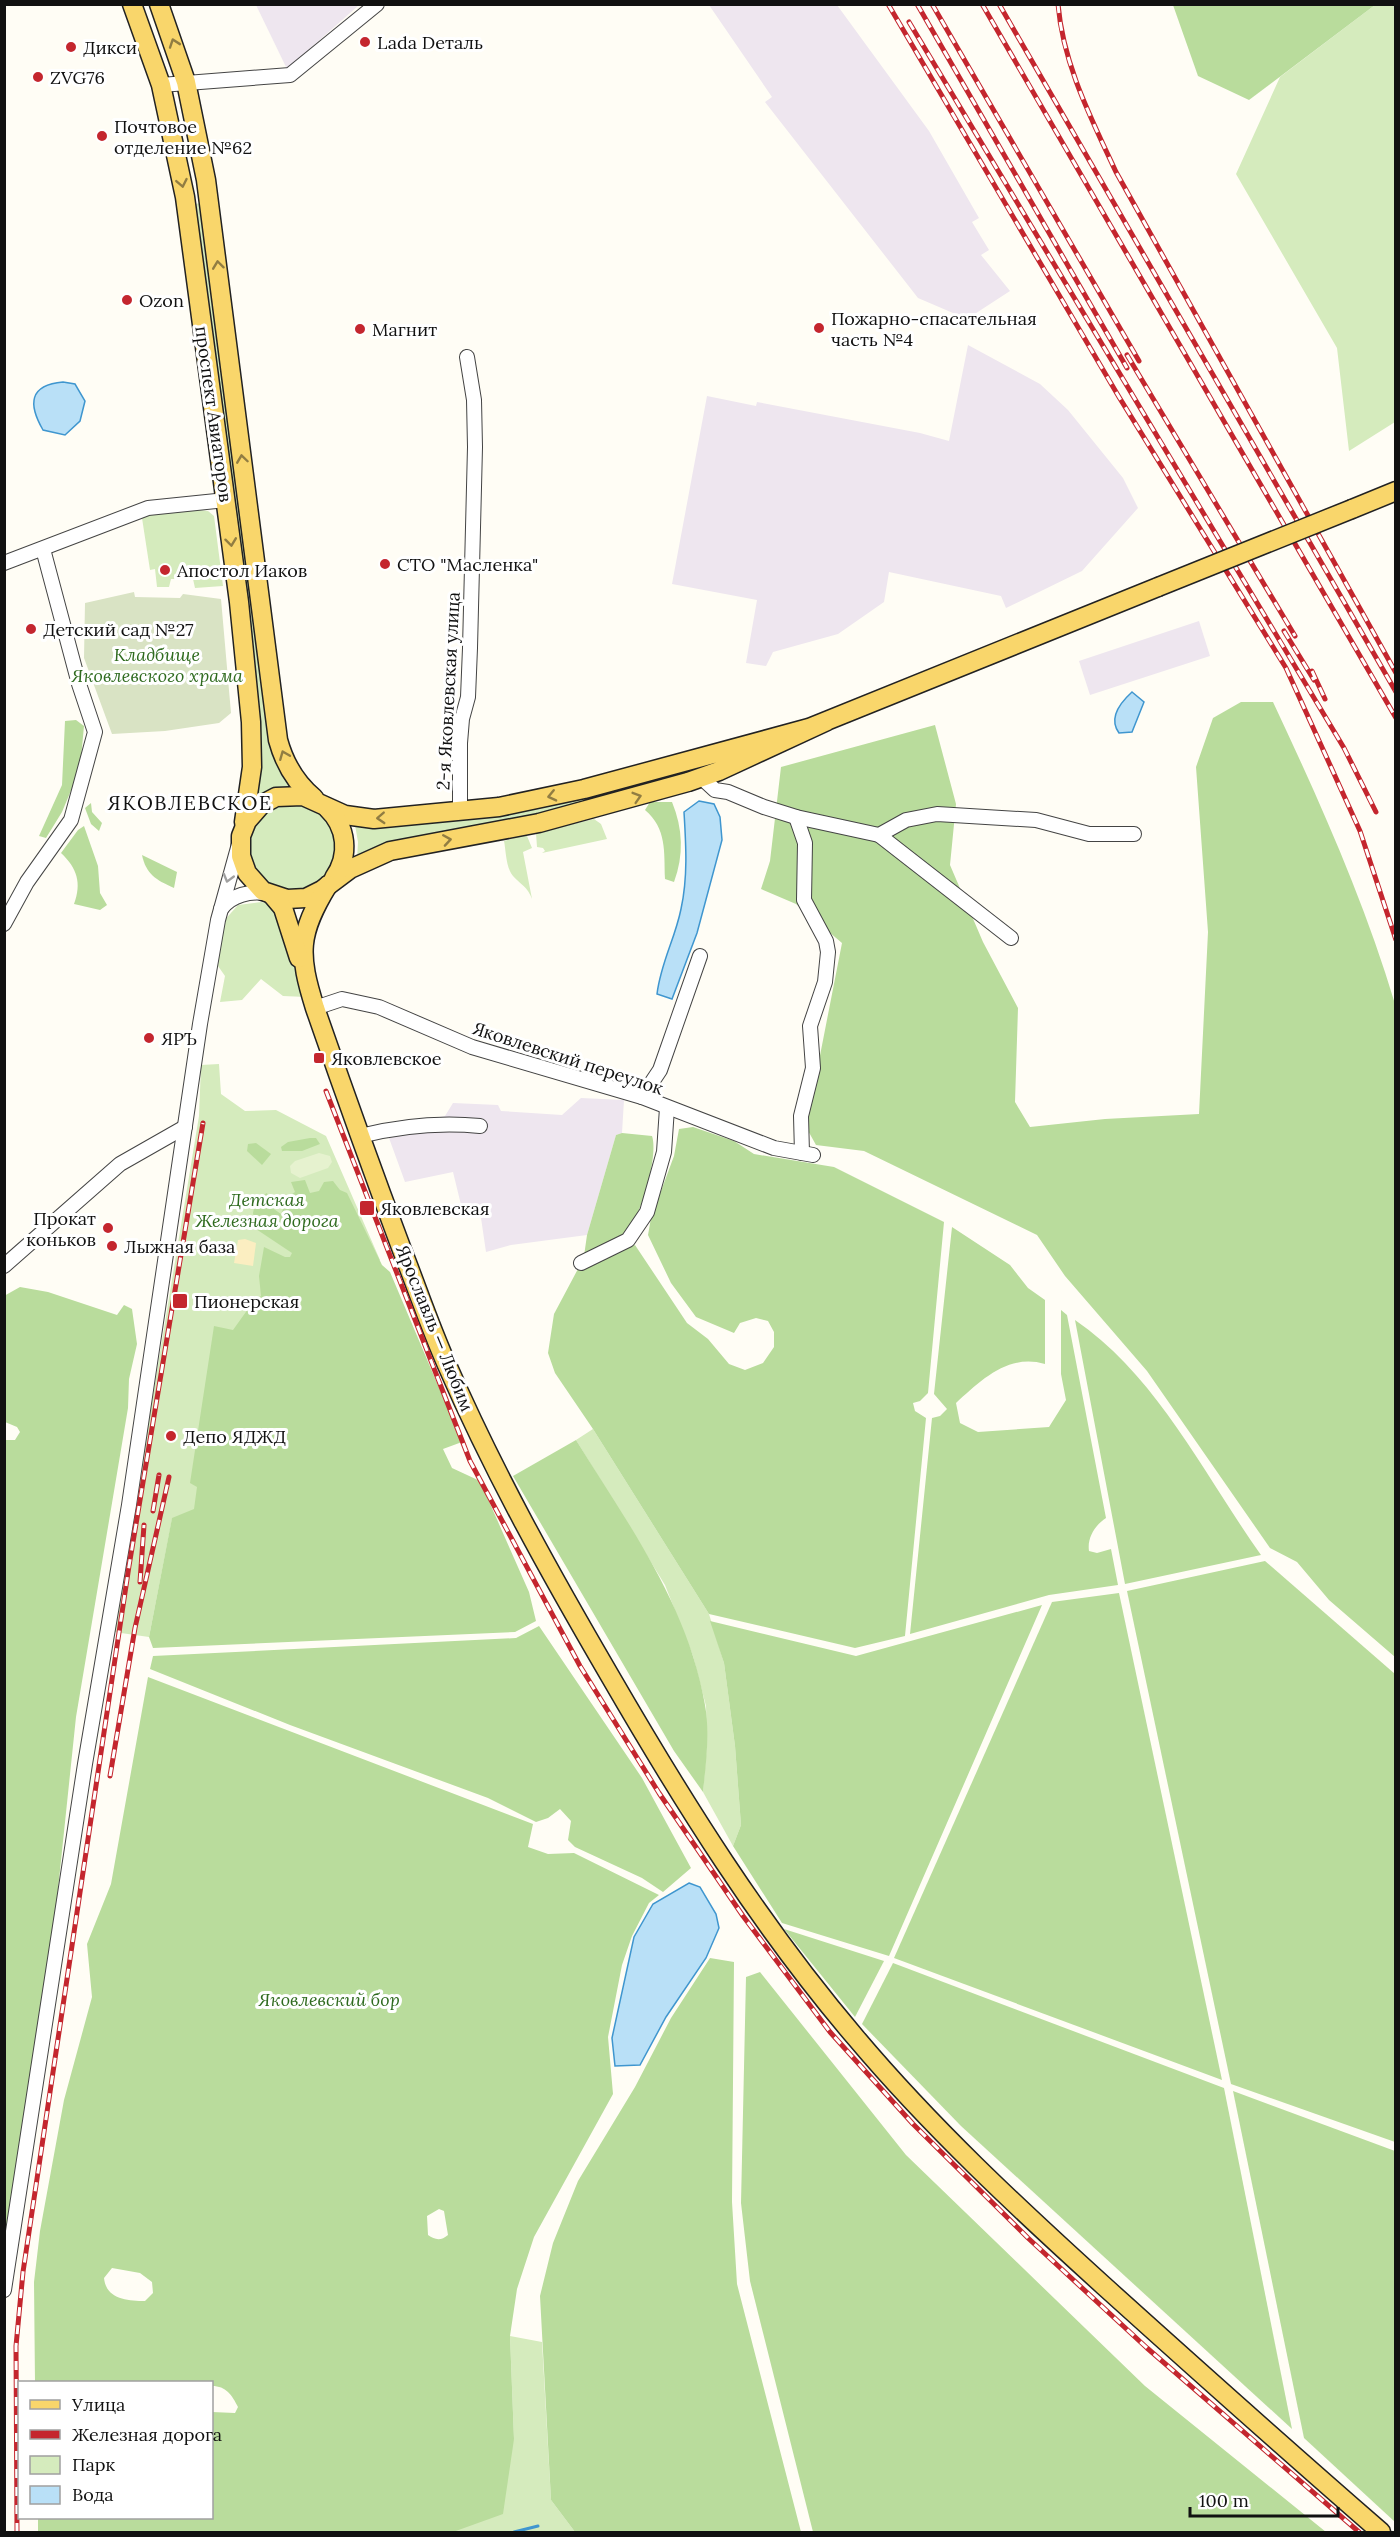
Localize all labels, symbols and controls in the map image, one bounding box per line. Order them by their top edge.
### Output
place label: Lada Dеталь [377,31,483,54]
marker: Lada Dеталь [358,35,372,49]
place label: Дикси [83,36,137,59]
one-way arrow [168,38,181,49]
marker: Дикси [64,40,78,54]
place label: ZVG76 [50,66,105,89]
marker: ZVG76 [31,70,45,84]
place label: Почтовое отделение №62 [114,115,252,159]
marker: Почтовое отделение №62 [95,129,109,143]
one-way arrow [175,177,188,187]
one-way arrow [212,261,225,270]
place label: Ozon [139,289,184,312]
marker: Ozon [120,293,134,307]
place label: Пожарно-спасательная часть №4 [831,307,1037,351]
place label: Магнит [372,318,437,341]
marker: Пожарно-спасательная часть №4 [812,321,826,335]
marker: Магнит [353,322,367,336]
street label: проспект Авиаторов [190,325,238,503]
one-way arrow [237,454,249,463]
one-way arrow [224,538,237,547]
place label: СТО "Масленка" [397,553,538,576]
marker: СТО "Масленка" [378,557,392,571]
place label: Апостол Иаков [176,559,307,582]
marker: Апостол Иаков [158,563,172,577]
street label: 2-я Яковлевская улица [431,591,465,791]
place label: Детский сад №27 [43,618,194,641]
marker: Детский сад №27 [24,622,38,636]
park label: Кладбище Яковлевского храма [71,643,243,687]
one-way arrow [279,751,291,762]
one-way arrow [548,789,558,802]
district label: ЯКОВЛЕВСКОЕ [107,790,273,815]
one-way arrow [631,792,642,804]
one-way arrow [377,812,386,824]
one-way arrow [442,834,452,847]
one-way arrow [223,872,235,883]
street label: Яковлевский переулок [470,1016,667,1100]
place label: ЯРЪ [161,1027,197,1050]
marker: ЯРЪ [142,1031,156,1045]
place label: Яковлевское [331,1047,442,1070]
marker: Яковлевское [312,1051,326,1065]
park label: Детская Железная дорога [194,1188,339,1232]
place label: Яковлевская [380,1197,490,1220]
marker: Яковлевская [358,1199,376,1217]
place label: Прокат коньков [26,1207,96,1251]
marker: Прокат коньков [101,1221,115,1235]
place label: Лыжная база [124,1235,235,1258]
marker: Лыжная база [105,1239,119,1253]
street label: Ярославль — Любим [391,1241,479,1415]
place label: Пионерская [194,1290,299,1313]
marker: Пионерская [171,1292,189,1310]
place label: Депо ЯДЖД [183,1425,286,1448]
marker: Депо ЯДЖД [164,1429,178,1443]
park label: Яковлевский бор [258,1988,400,2011]
legend [18,2381,213,2519]
text: Улица [71,2393,125,2416]
text: Железная дорога [72,2423,222,2446]
text: Парк [72,2453,116,2476]
scale bar [1190,2480,1338,2518]
text: Вода [72,2483,114,2506]
text: 100 m [1199,2489,1249,2512]

